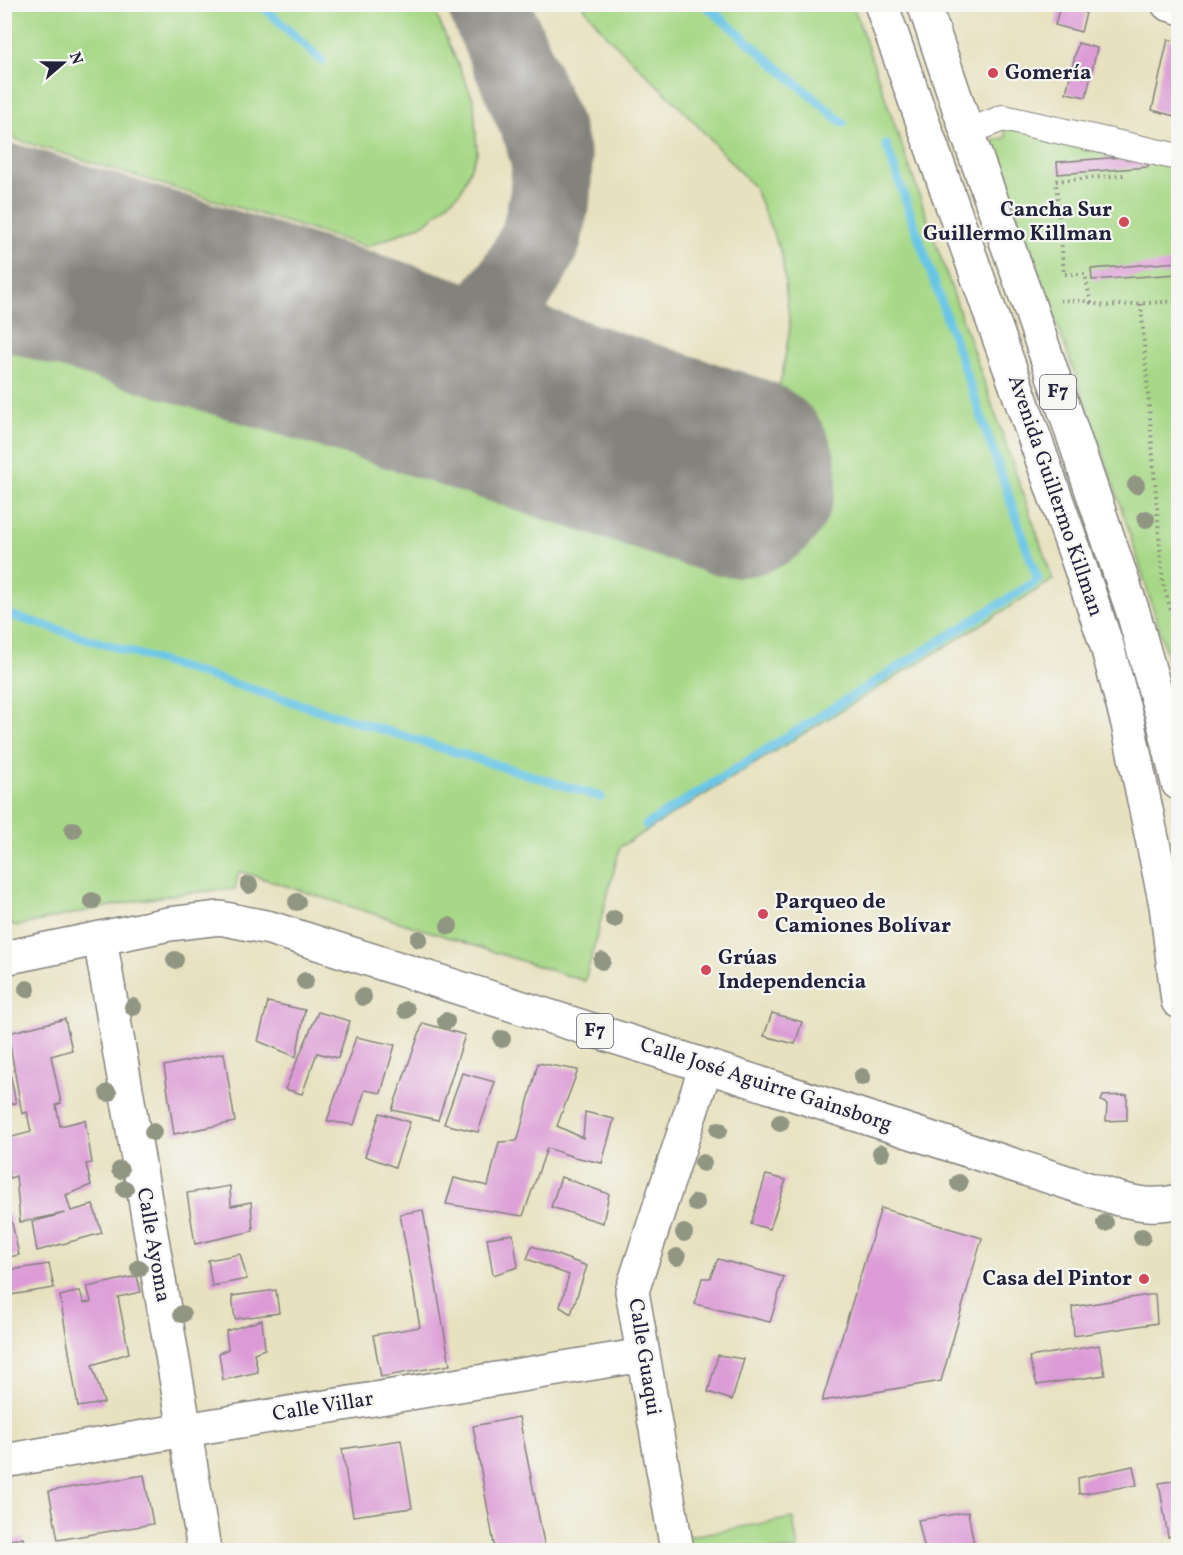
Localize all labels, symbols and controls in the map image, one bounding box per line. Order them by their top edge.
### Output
north arrow [33,33,93,93]
text: N [63,49,88,68]
place label: Gomería [1005,59,1091,88]
marker: Gomería [986,66,1000,80]
place label: Cancha Sur Guillermo Killman [923,196,1112,249]
marker: Cancha Sur Guillermo Killman [1117,215,1131,229]
street label: Avenida Guillermo Killman [1000,372,1110,620]
road number: F7 [1040,375,1076,409]
place label: Parqueo de Camiones Bolívar [775,888,951,941]
marker: Parqueo de Camiones Bolívar [756,907,770,921]
place label: Grúas Independencia [718,944,866,997]
marker: Grúas Independencia [699,963,713,977]
road number: F7 [577,1014,613,1048]
street label: Calle José Aguirre Gainsborg [636,1031,896,1139]
street label: Calle Ayoma [129,1185,177,1305]
place label: Casa del Pintor [983,1265,1132,1294]
marker: Casa del Pintor [1137,1272,1151,1286]
street label: Calle Guaqui [620,1296,668,1418]
street label: Calle Villar [270,1385,376,1429]

